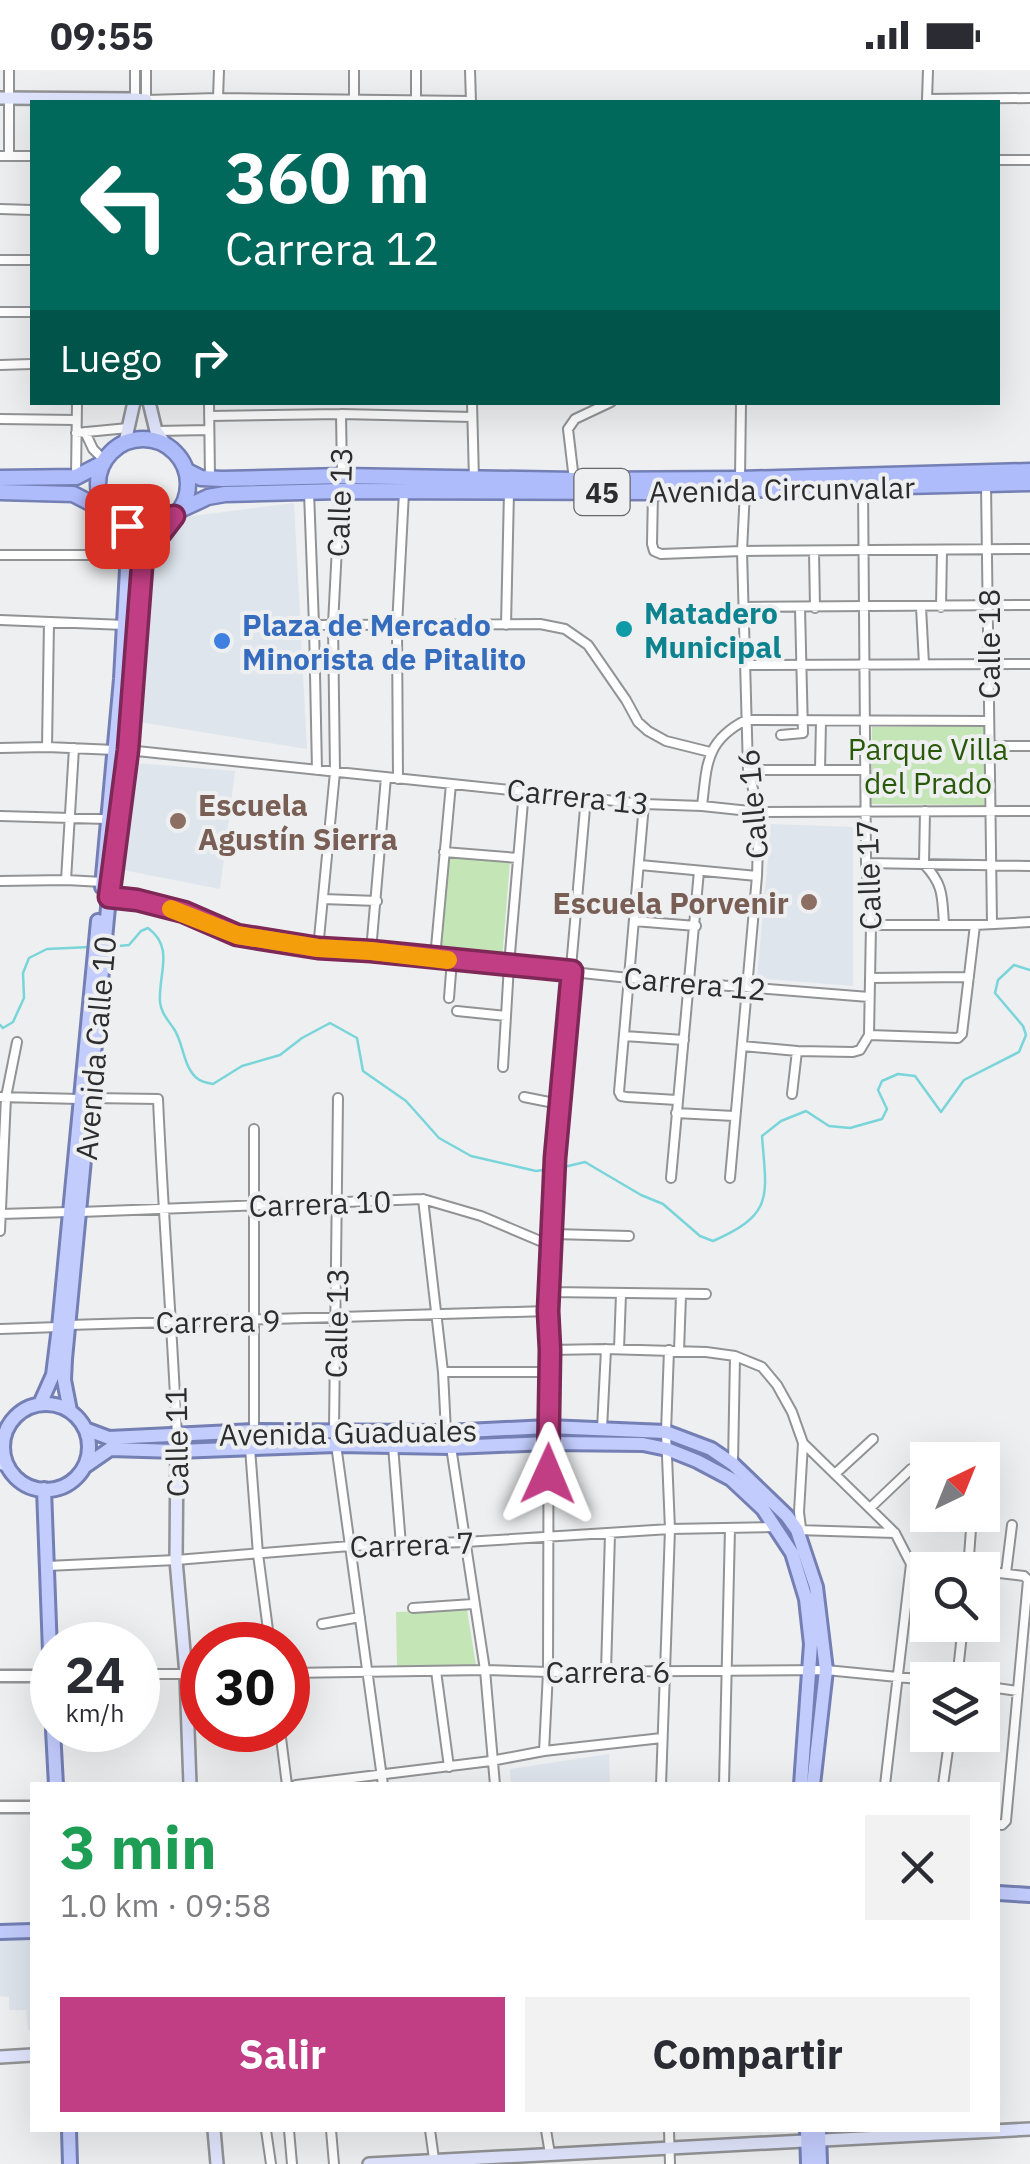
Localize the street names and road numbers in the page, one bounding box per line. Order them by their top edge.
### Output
street label: Calle 13 [318,446,360,558]
street label: Avenida Circunvalar [649,467,915,511]
road number: 45 [574,469,630,515]
street label: Calle 18 [969,589,1008,699]
street label: Calle 16 [728,747,776,861]
street label: Carrera 13 [505,769,651,823]
street label: Calle 17 [847,819,889,931]
street label: Avenida Calle 10 [66,934,124,1162]
street label: Carrera 12 [622,957,768,1009]
street label: Carrera 10 [248,1181,392,1225]
street label: Calle 13 [316,1267,356,1379]
street label: Carrera 9 [155,1300,281,1342]
street label: Calle 11 [156,1386,196,1498]
street label: Avenida Guaduales [219,1410,477,1454]
street label: Carrera 7 [349,1522,475,1566]
street label: Carrera 6 [546,1652,670,1691]

